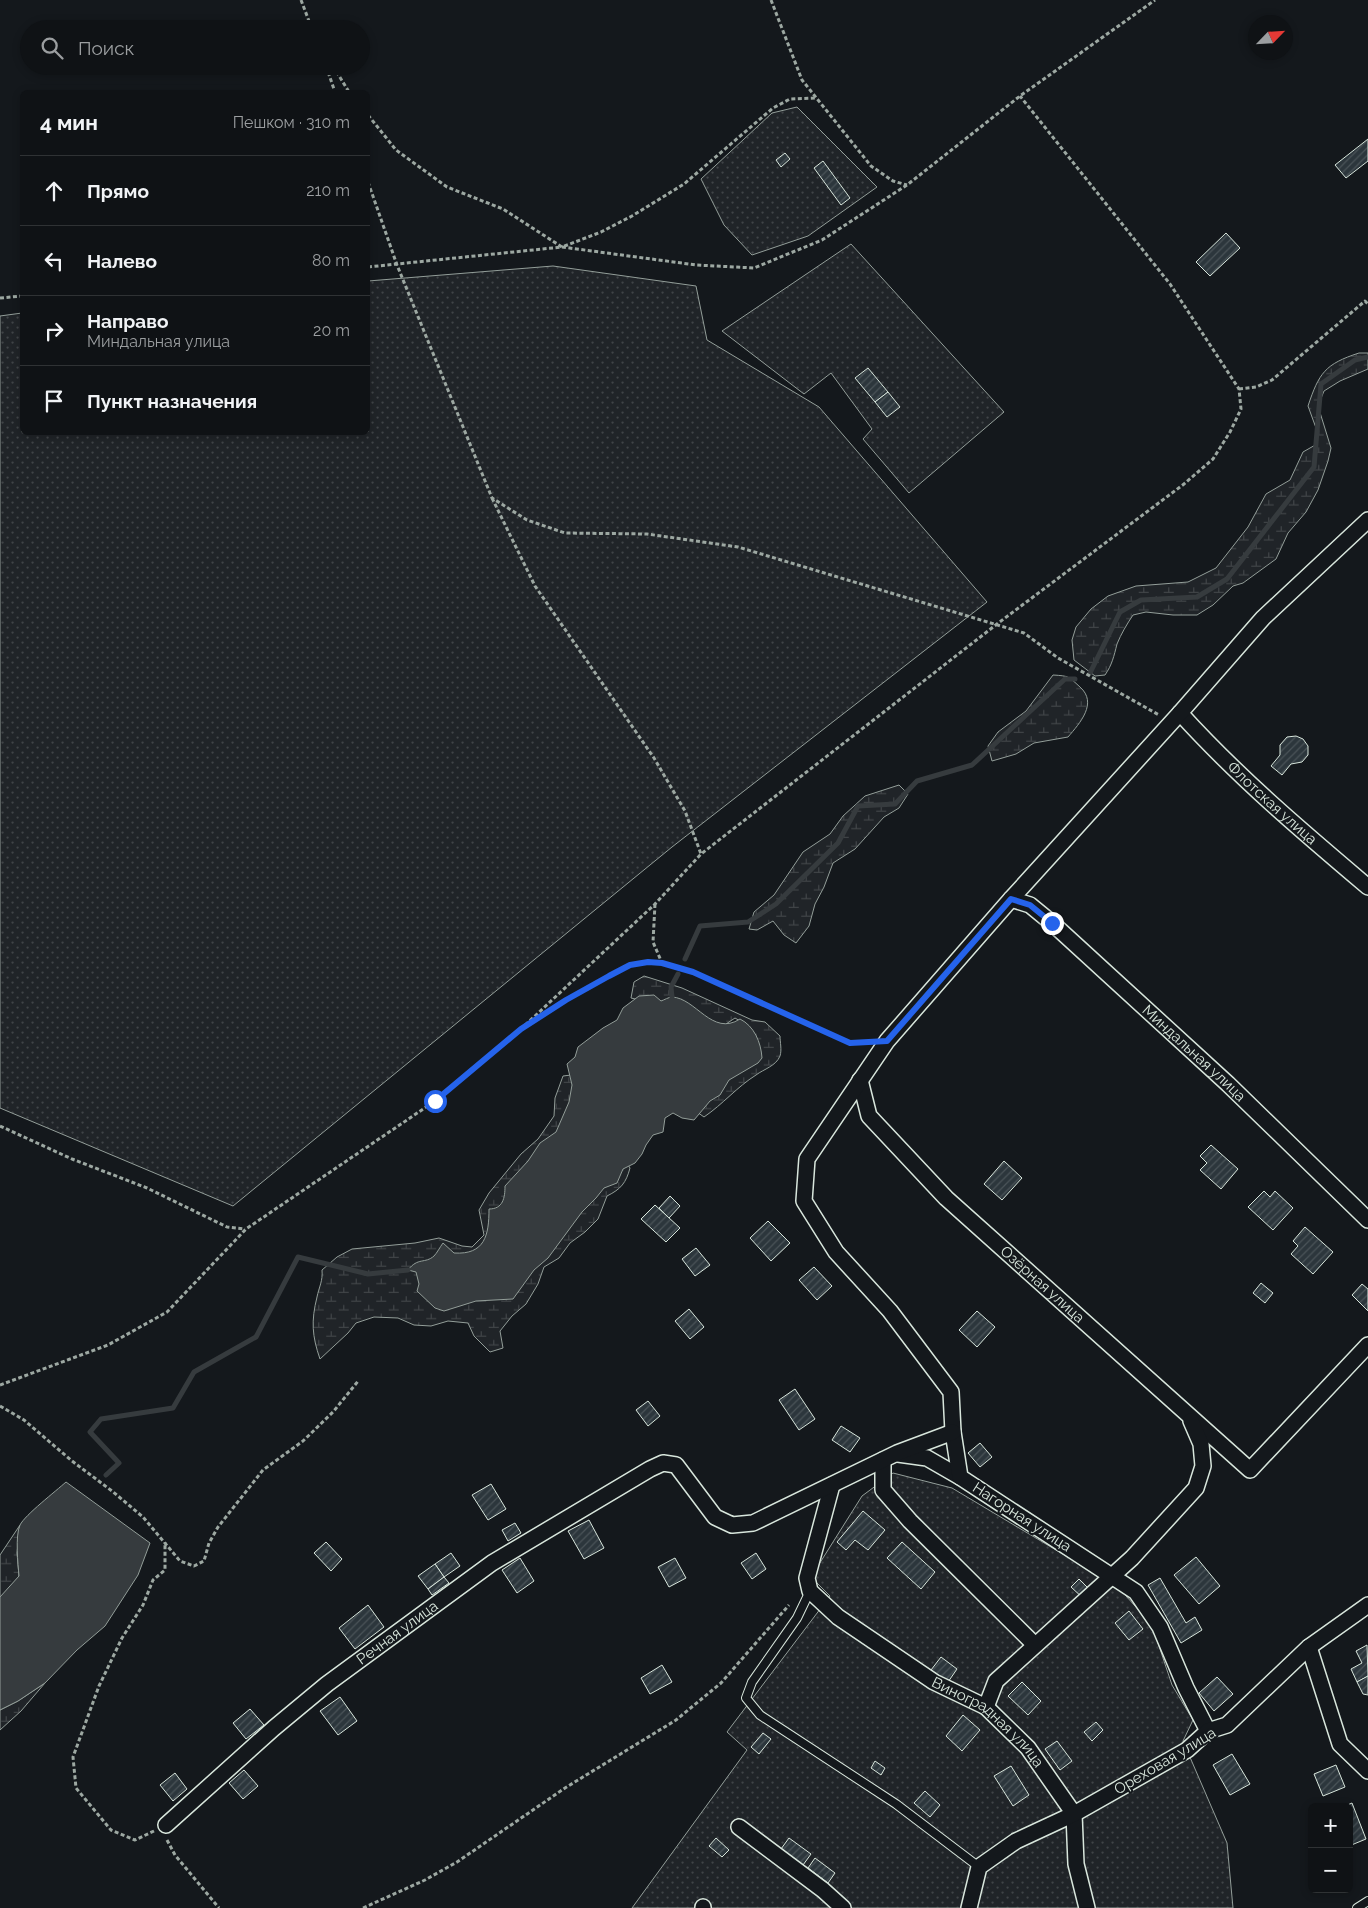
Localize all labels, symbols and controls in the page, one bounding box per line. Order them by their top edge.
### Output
north arrow [1248,15,1293,60]
search box [20,20,370,75]
icon: search [38,34,66,62]
text: Поиск [78,37,134,59]
text: 4 мин [40,110,98,135]
text: Пешком · 310 m [233,113,350,132]
icon: ahead [40,177,68,205]
text: Прямо [87,180,149,202]
text: 210 m [306,181,350,200]
icon: left [40,247,68,275]
text: Налево [87,250,157,272]
text: 80 m [312,251,350,270]
text: Направо [87,310,168,332]
icon: right [40,317,68,345]
text: 20 m [313,321,350,340]
text: Миндальная улица [87,332,230,351]
icon: arrive [40,387,68,415]
text: Пункт назначения [87,390,257,412]
street label: Флотская улица [1224,758,1321,848]
route end [1041,912,1064,935]
street label: Миндальная улица [1139,1001,1249,1105]
route start [424,1090,447,1113]
street label: Озёрная улица [997,1242,1088,1327]
street label: Нагорная улица [969,1478,1075,1556]
street label: Речная улица [353,1597,441,1668]
street label: Виноградная улица [929,1673,1048,1771]
street label: Ореховая улица [1111,1724,1219,1798]
map controls [1308,1803,1353,1893]
button: + [1308,1803,1353,1848]
button: − [1308,1848,1353,1893]

